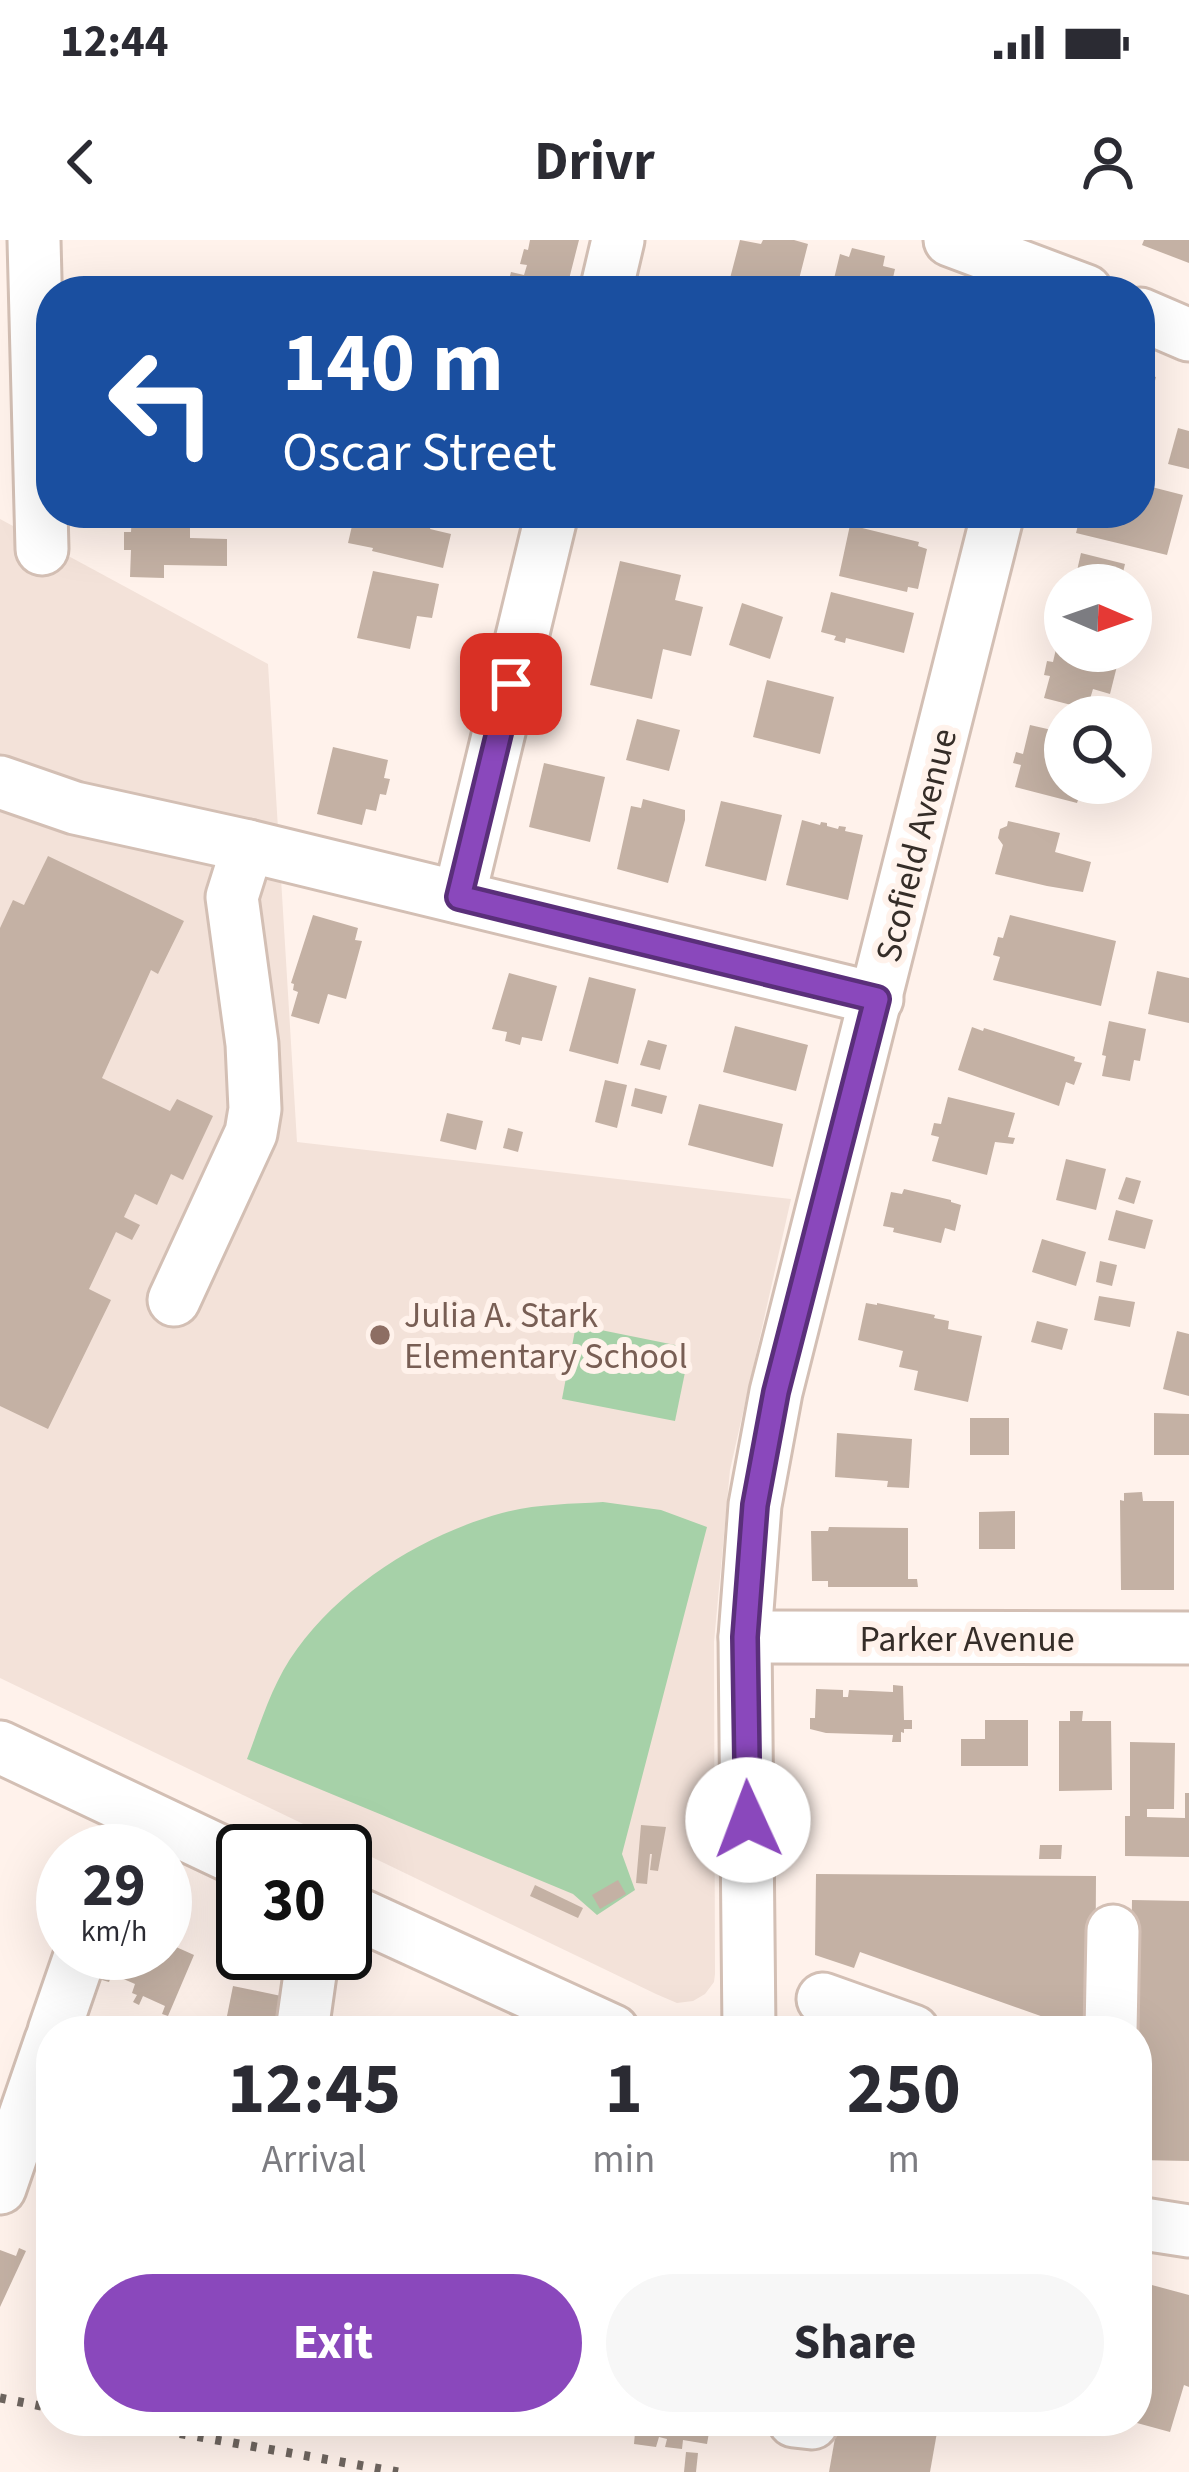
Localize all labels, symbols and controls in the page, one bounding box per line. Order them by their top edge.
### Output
text: 12:44 [60,10,169,74]
text: Drivr [534,124,655,201]
icon: back [48,129,114,195]
icon: person [1075,129,1141,195]
text: 140 m [282,304,504,424]
icon: left [84,324,240,480]
text: Oscar Street [282,415,557,492]
north arrow [1044,564,1152,672]
map controls [1044,564,1152,804]
pin [460,633,562,735]
icon: arrive [478,651,544,717]
button: search [1044,696,1152,804]
street label: Scofield Avenue [863,723,970,967]
place label: Julia A. Stark Elementary School [404,1290,688,1382]
marker: Julia A. Stark Elementary School [367,1322,393,1348]
street label: Parker Avenue [859,1614,1075,1665]
position arrow [685,1757,811,1883]
speed limit sign: 30 [216,1824,372,1980]
text: 29 [82,1844,146,1929]
text: km/h [81,1910,147,1953]
text: 12:45 [227,2038,401,2141]
text: 1 [605,2038,643,2141]
text: 250 [847,2038,961,2141]
text: Arrival [262,2132,367,2188]
text: min [592,2132,655,2188]
text: m [888,2132,920,2188]
button: Exit [84,2274,582,2412]
button: Share [606,2274,1104,2412]

